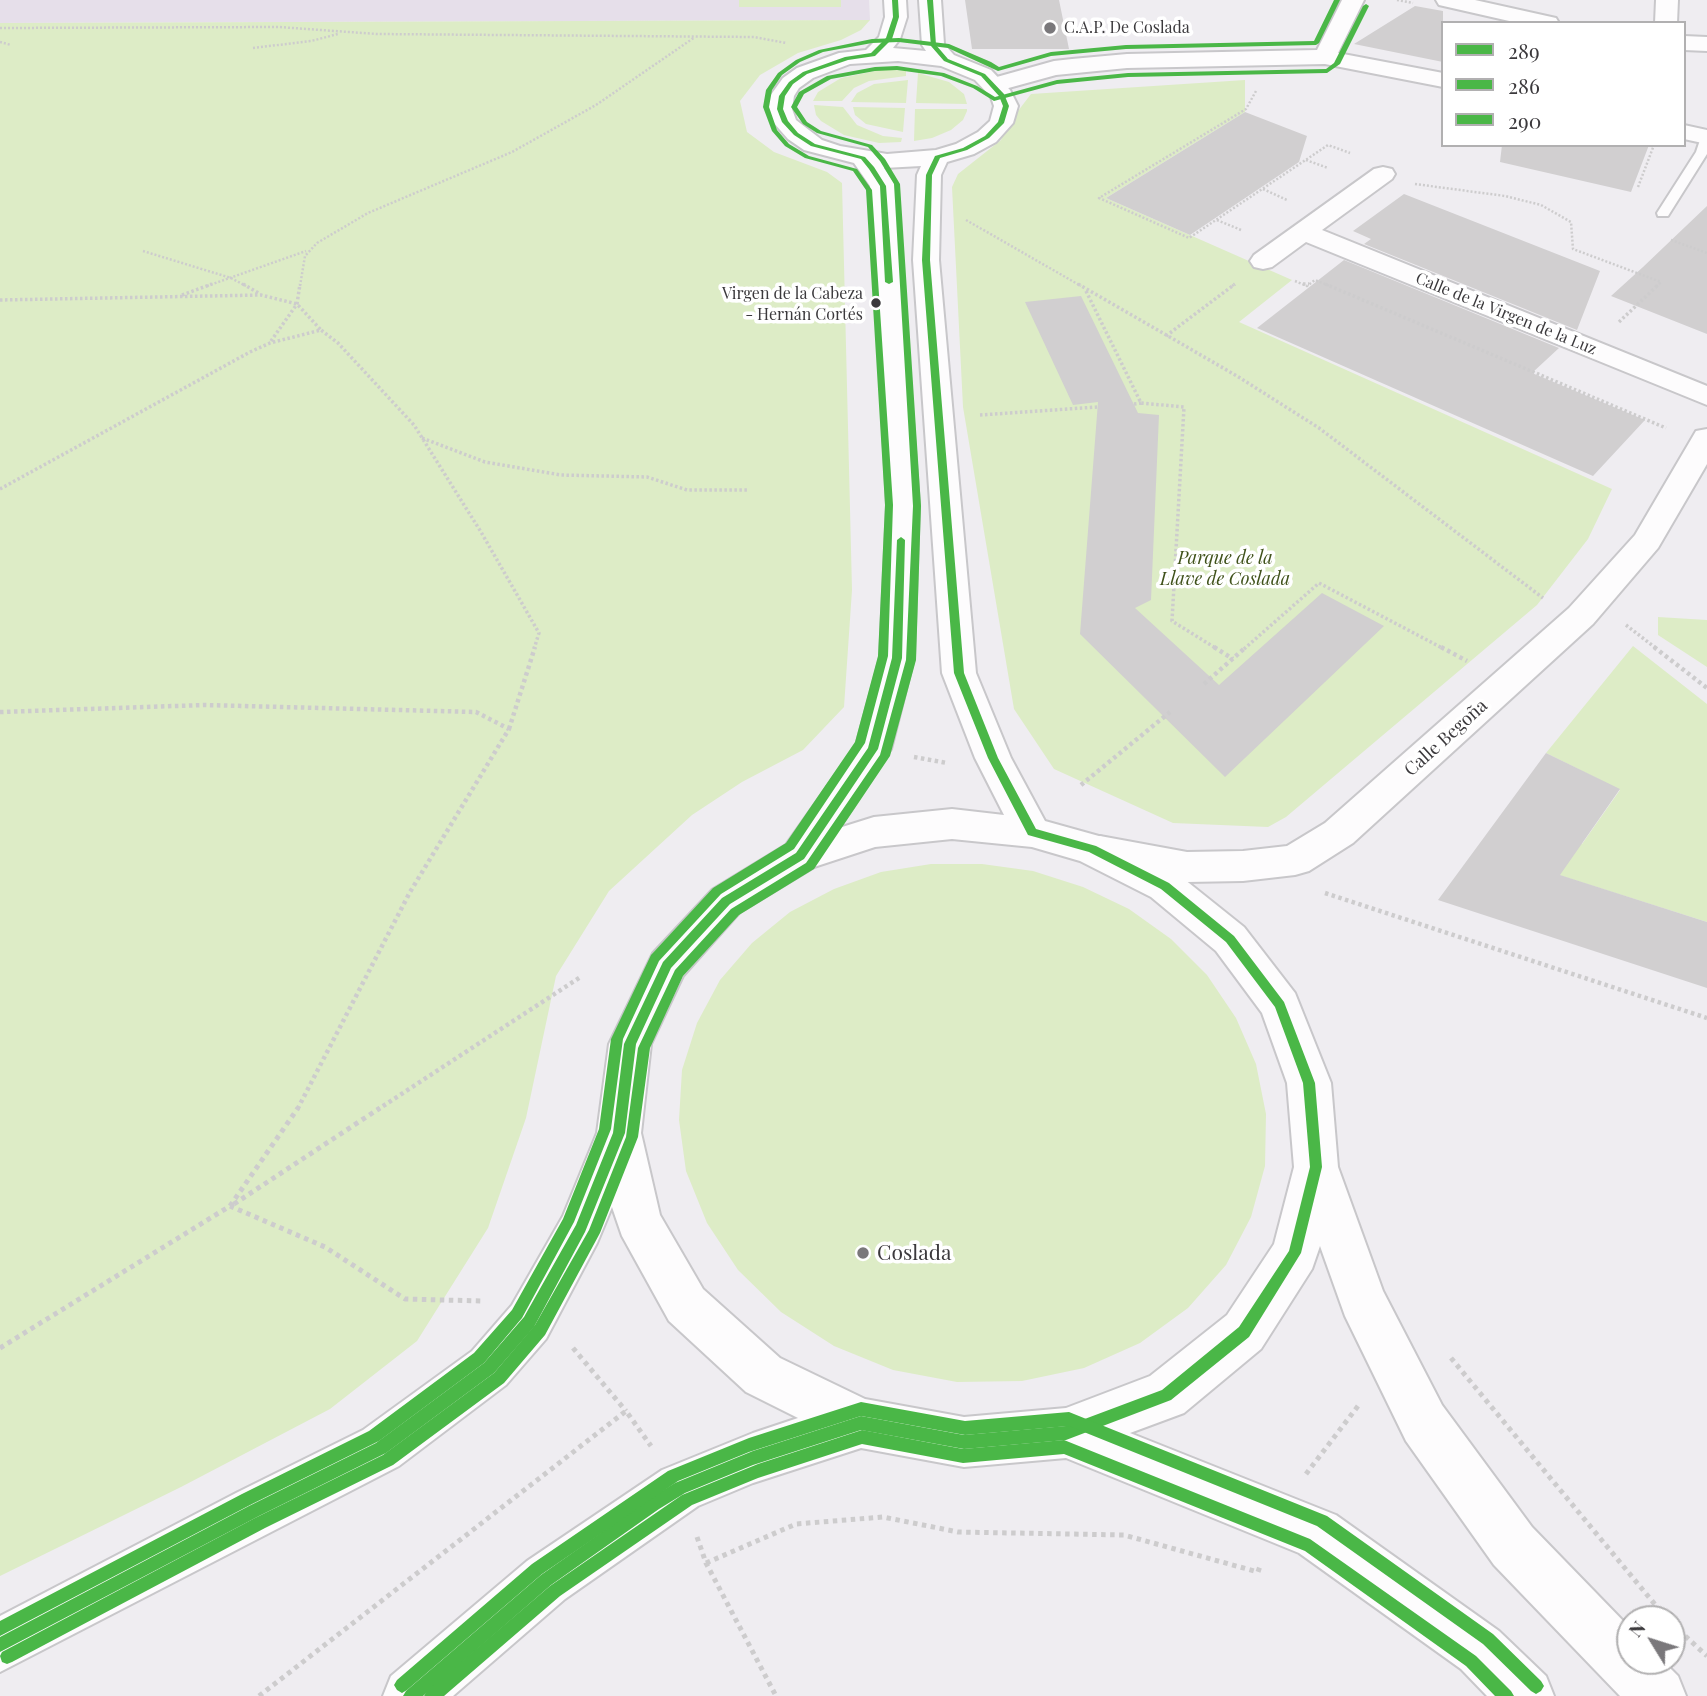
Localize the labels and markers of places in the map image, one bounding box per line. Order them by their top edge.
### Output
place label: C.A.P. De Coslada [1064,18,1190,38]
marker: C.A.P. De Coslada [1042,20,1058,36]
place label: Virgen de la Cabeza - Hernán Cortés [722,284,863,322]
marker: Virgen de la Cabeza - Hernán Cortés [869,296,883,310]
place label: Coslada [877,1240,951,1266]
marker: Coslada [855,1245,871,1261]

